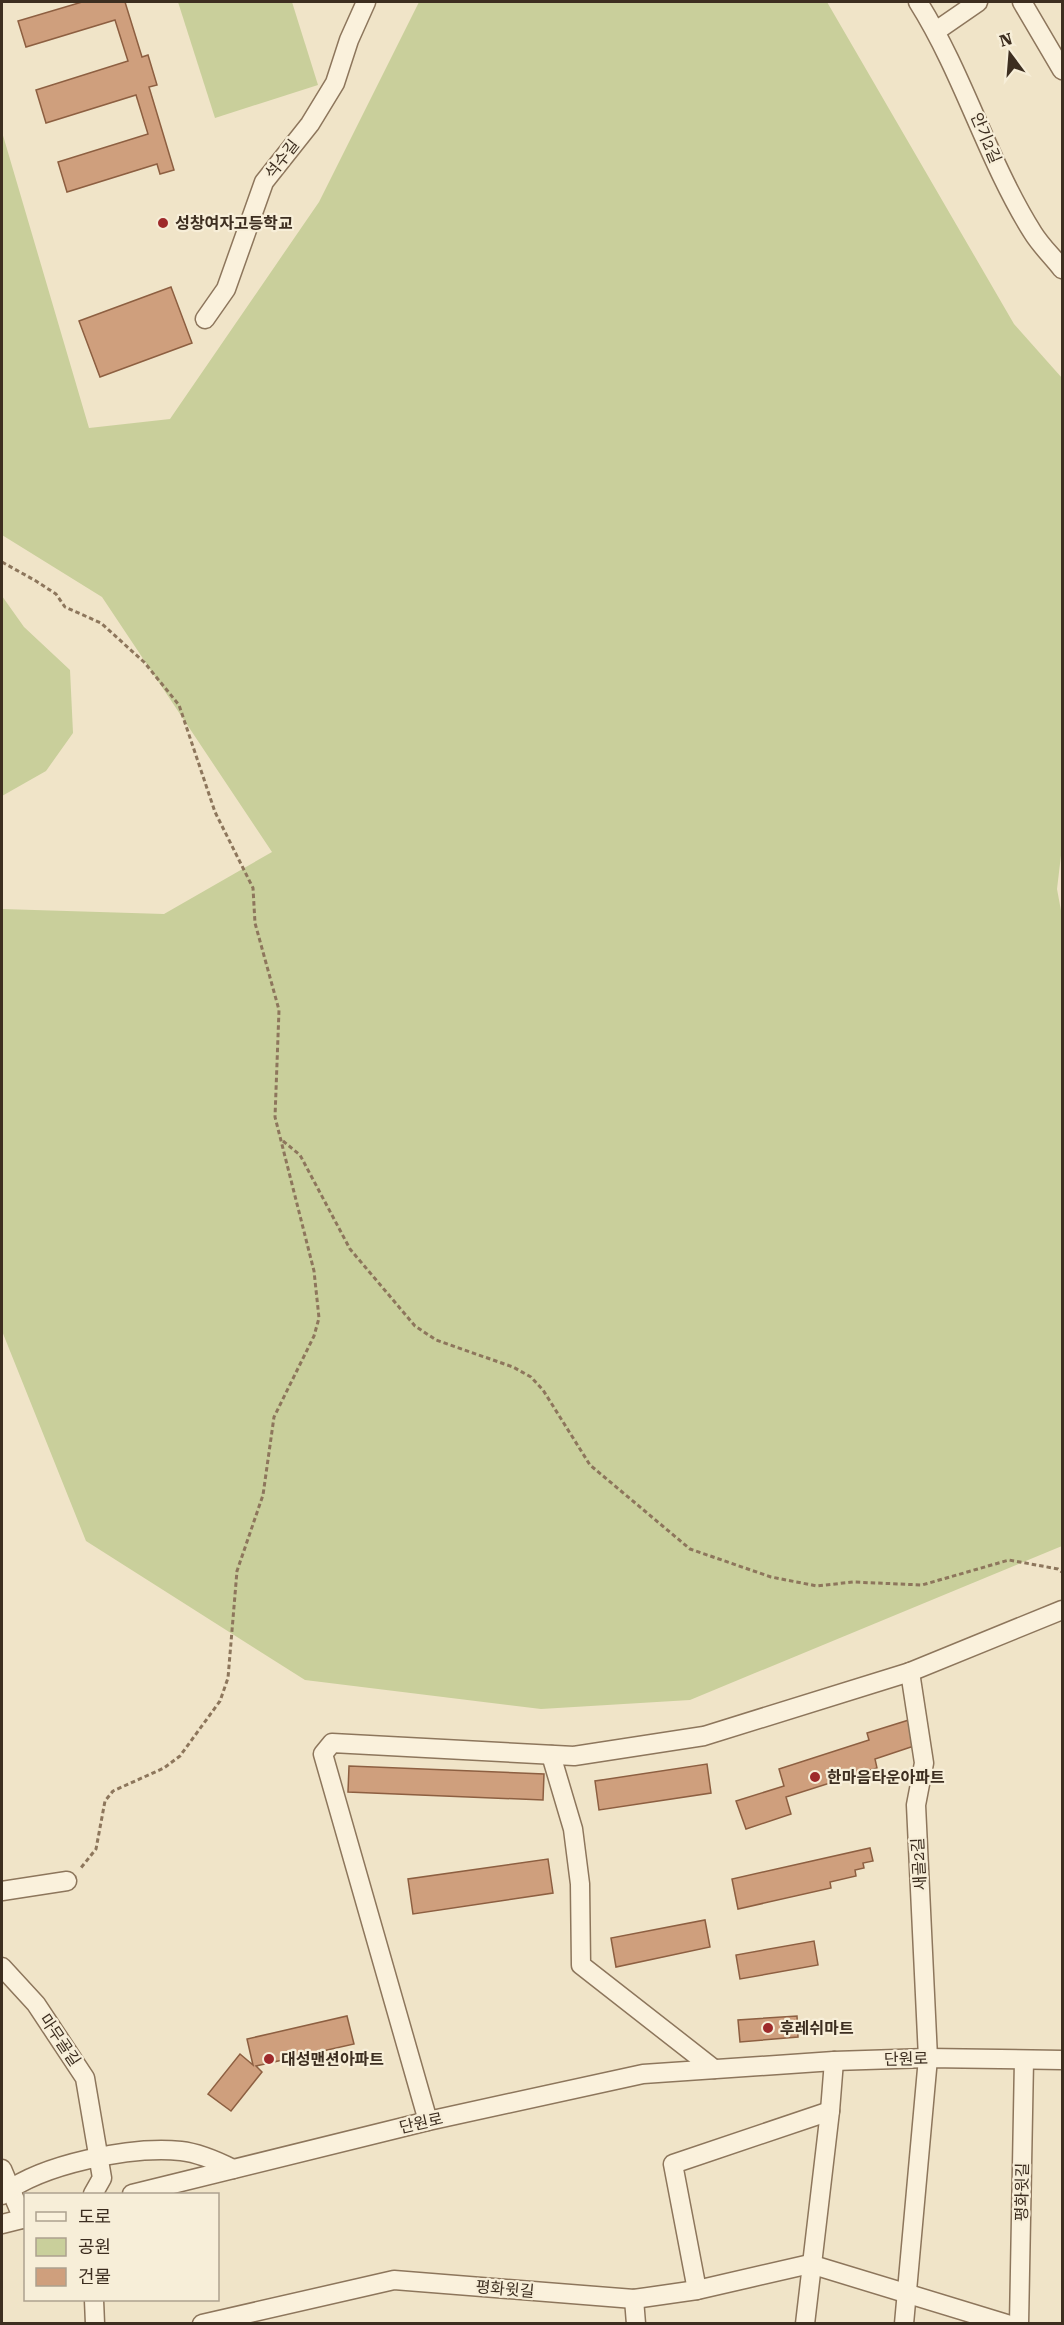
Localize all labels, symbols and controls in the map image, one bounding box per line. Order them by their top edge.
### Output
north arrow [980,24,1040,84]
text: N [997,29,1015,51]
street label: 안기2길 [967,110,1005,166]
street label: 석수길 [261,136,303,182]
place label: 성창여자고등학교 [175,214,293,233]
marker: 성창여자고등학교 [156,216,170,230]
place label: 한마음타운아파트 [827,1768,945,1787]
marker: 한마음타운아파트 [808,1770,822,1784]
street label: 새골2길 [908,1837,930,1891]
street label: 마무골길 [36,2010,84,2070]
place label: 후레쉬마트 [780,2019,854,2038]
marker: 후레쉬마트 [761,2021,775,2035]
street label: 단원로 [884,2049,929,2069]
place label: 대성맨션아파트 [281,2050,384,2069]
marker: 대성맨션아파트 [262,2052,276,2066]
street label: 단원로 [397,2109,445,2137]
street label: 평화윗길 [1012,2162,1032,2222]
legend [24,2193,219,2301]
text: 도로 [78,2206,111,2227]
text: 공원 [78,2236,111,2257]
text: 건물 [78,2266,111,2287]
street label: 평화윗길 [475,2277,535,2301]

